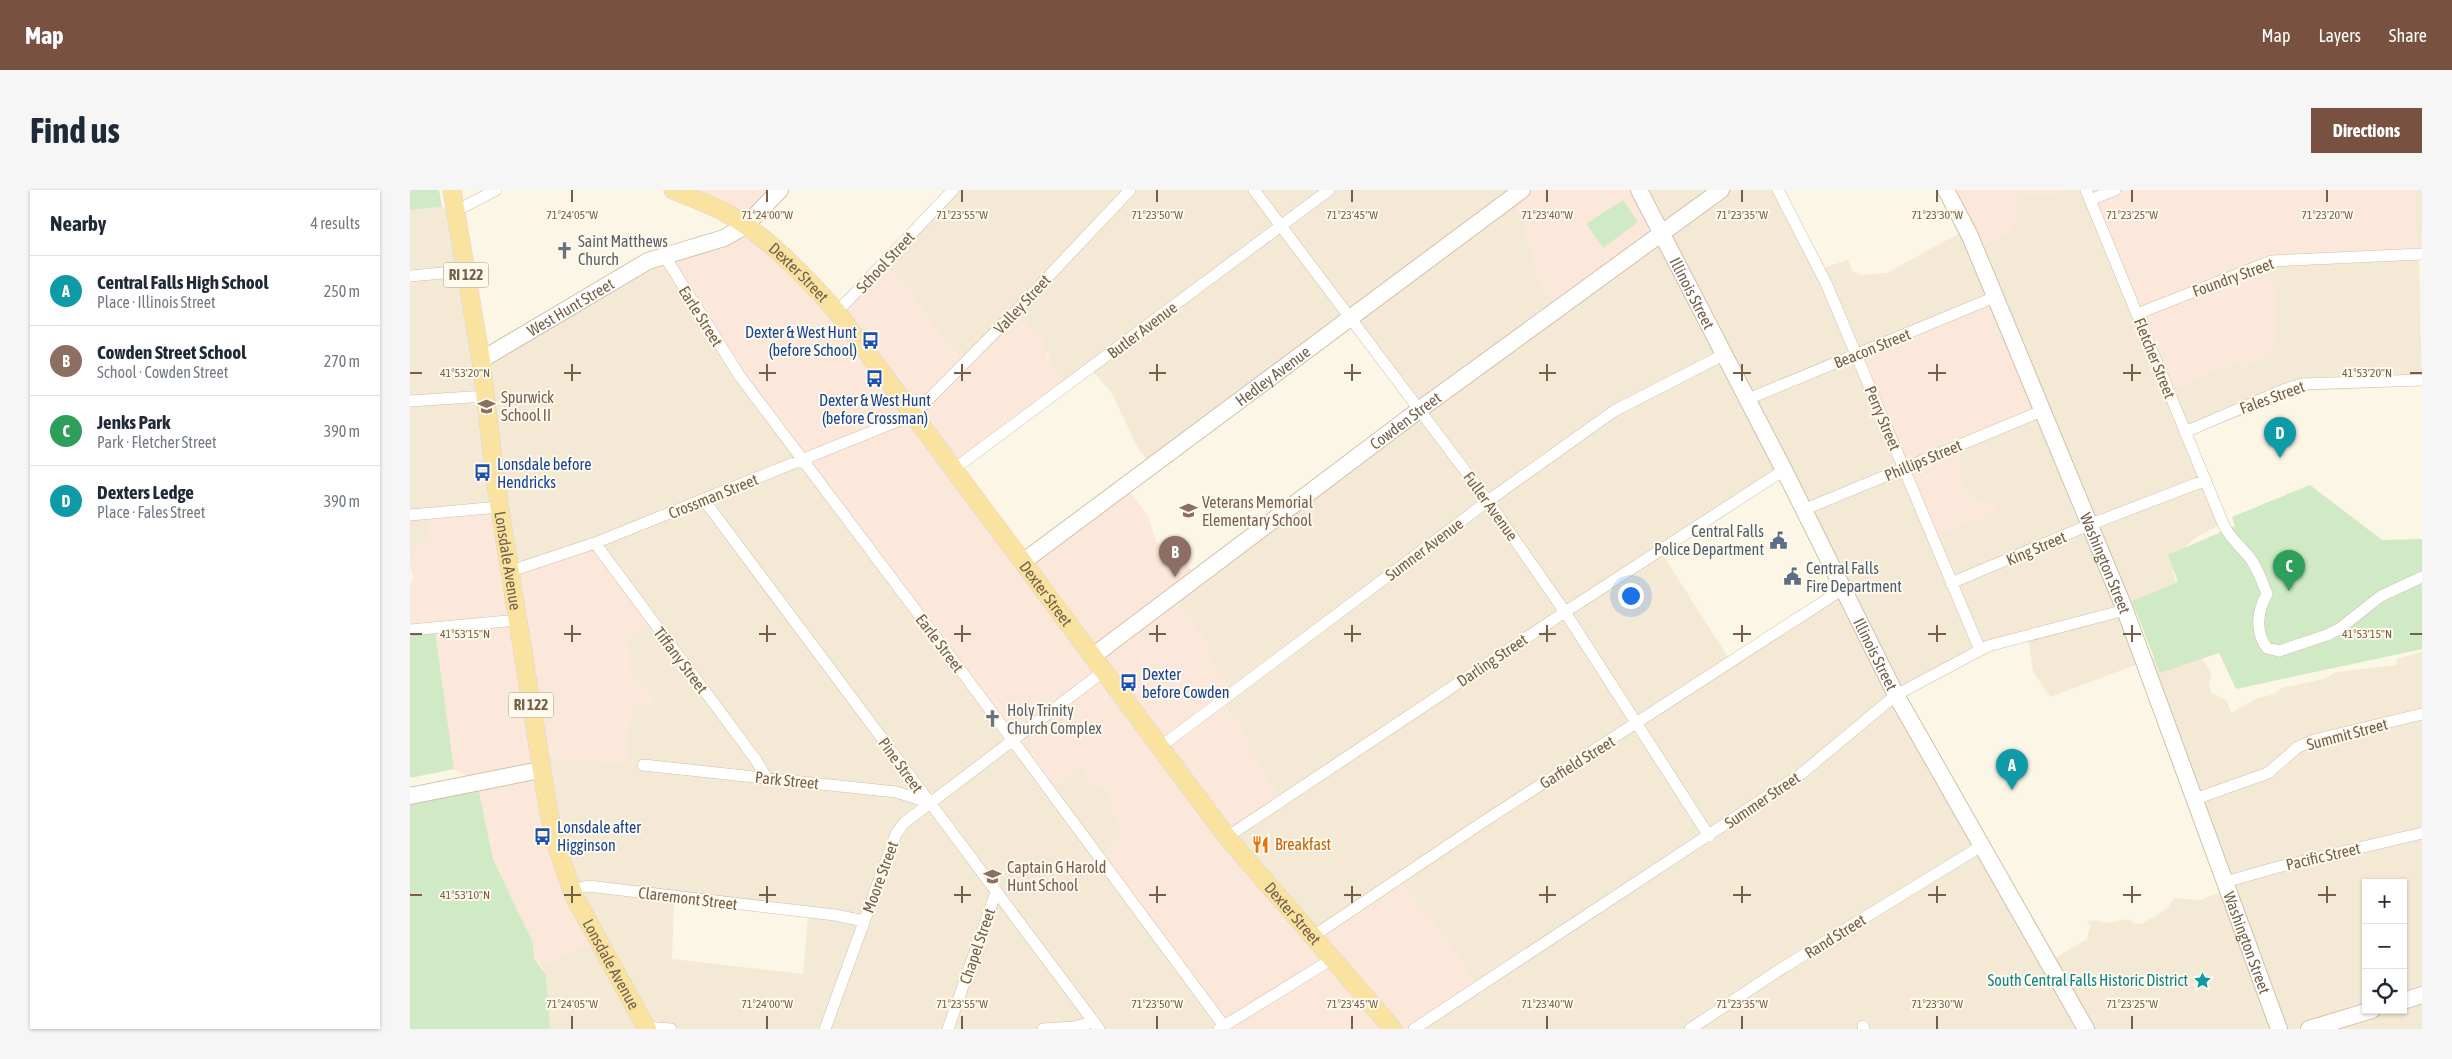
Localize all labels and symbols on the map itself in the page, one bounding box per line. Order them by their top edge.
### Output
text: 71°24'05"W [546,208,598,222]
text: 71°24'00"W [741,208,793,222]
text: 71°23'55"W [936,208,988,222]
text: 71°23'50"W [1131,208,1183,222]
text: 71°23'45"W [1326,208,1378,222]
text: 71°23'40"W [1521,208,1573,222]
text: 71°23'35"W [1716,208,1768,222]
text: 71°23'30"W [1911,208,1963,222]
text: 71°23'25"W [2106,208,2158,222]
text: 71°23'20"W [2301,208,2353,222]
street label: School Street [852,227,918,296]
place label: Saint Matthews Church [578,232,668,268]
street label: Dexter Street [766,239,833,306]
church icon: Saint Matthews Church [554,240,574,260]
street label: Illinois Street [1666,254,1719,332]
street label: Foundry Street [2190,254,2277,301]
road number: RI 122 [444,262,488,288]
street label: Valley Street [990,270,1055,338]
street label: West Hunt Street [524,274,617,340]
street label: Earle Street [675,283,727,350]
street label: Butler Avenue [1104,298,1180,362]
street label: Fletcher Street [2131,315,2179,401]
place label: Dexter & West Hunt (before School) [745,323,857,360]
street label: Beacon Street [1831,324,1913,371]
bus stop icon: Dexter & West Hunt (before School) [861,331,881,351]
street label: Hedley Avenue [1232,342,1313,409]
text: 41°53'20"N [440,366,490,380]
text: 41°53'20"N [2342,366,2392,380]
bus stop icon: Dexter & West Hunt (before Crossman) [865,369,885,389]
street label: Fales Street [2237,377,2307,417]
street label: Perry Street [1860,383,1905,454]
place label: Spurwick School II [501,388,554,424]
street label: Cowden Street [1366,388,1444,453]
place label: Dexter & West Hunt (before Crossman) [819,391,931,428]
school or university icon: Spurwick School II [477,396,497,416]
pin: D [2264,417,2296,458]
street label: Phillips Street [1882,436,1965,485]
place label: Lonsdale before Hendricks [497,455,591,491]
bus stop icon: Lonsdale before Hendricks [473,463,493,483]
street label: Fuller Avenue [1460,468,1522,544]
street label: Crossman Street [666,470,761,522]
place label: Veterans Memorial Elementary School [1202,493,1314,530]
school or university icon: Veterans Memorial Elementary School [1178,501,1198,521]
street label: Lonsdale Avenue [491,510,525,612]
street label: Washington Street [2077,510,2135,616]
street label: Sumner Avenue [1382,514,1466,584]
place label: Central Falls Police Department [1654,522,1764,559]
street label: King Street [2003,527,2069,570]
public building icon: Central Falls Police Department [1768,530,1788,550]
pin: B [1159,536,1191,577]
pin: C [2273,550,2305,591]
street label: Dexter Street [1016,558,1076,630]
place label: Central Falls Fire Department [1806,559,1902,596]
public building icon: Central Falls Fire Department [1782,567,1802,587]
your location [1618,583,1644,609]
street label: Earle Street [912,611,968,676]
street label: Illinois Street [1850,615,1901,694]
street label: Tiffany Street [649,623,712,698]
text: 41°53'15"N [440,627,490,641]
text: 41°53'15"N [2342,627,2392,641]
street label: Darling Street [1453,630,1531,691]
place label: Dexter before Cowden [1142,665,1230,701]
bus stop icon: Dexter before Cowden [1118,673,1138,693]
road number: RI 122 [508,692,554,718]
place label: Holy Trinity Church Complex [1007,701,1102,738]
church icon: Holy Trinity Church Complex [983,709,1003,729]
street label: Summit Street [2305,714,2390,753]
street label: Garfield Street [1536,732,1618,792]
street label: Pine Street [875,734,927,796]
pin: A [1996,749,2028,790]
street label: Park Street [754,768,820,792]
street label: Summer Street [1721,768,1803,832]
place label: Lonsdale after Higginson [557,818,641,855]
bus stop icon: Lonsdale after Higginson [533,826,553,846]
restaurant icon: Breakfast [1251,834,1271,854]
place label: Breakfast [1275,835,1332,853]
street label: Moore Street [859,838,901,915]
street label: Pacific Street [2284,839,2362,873]
place label: Captain G Harold Hunt School [1007,858,1106,894]
school or university icon: Captain G Harold Hunt School [983,866,1003,886]
street label: Dexter Street [1261,878,1325,948]
street label: Claremont Street [637,883,739,913]
text: 41°53'10"N [440,888,490,902]
street label: Washington Street [2220,889,2274,996]
street label: Chapel Street [956,905,999,987]
street label: Rand Street [1801,910,1869,962]
street label: Lonsdale Avenue [579,916,643,1012]
place icon: South Central Falls Historic District [2192,970,2212,990]
place label: South Central Falls Historic District [1988,971,2188,989]
text: 71°24'05"W [546,997,598,1011]
text: 71°24'00"W [741,997,793,1011]
text: 71°23'55"W [936,997,988,1011]
text: 71°23'50"W [1131,997,1183,1011]
text: 71°23'45"W [1326,997,1378,1011]
text: 71°23'40"W [1521,997,1573,1011]
text: 71°23'35"W [1716,997,1768,1011]
text: 71°23'30"W [1911,997,1963,1011]
text: 71°23'25"W [2106,997,2158,1011]

